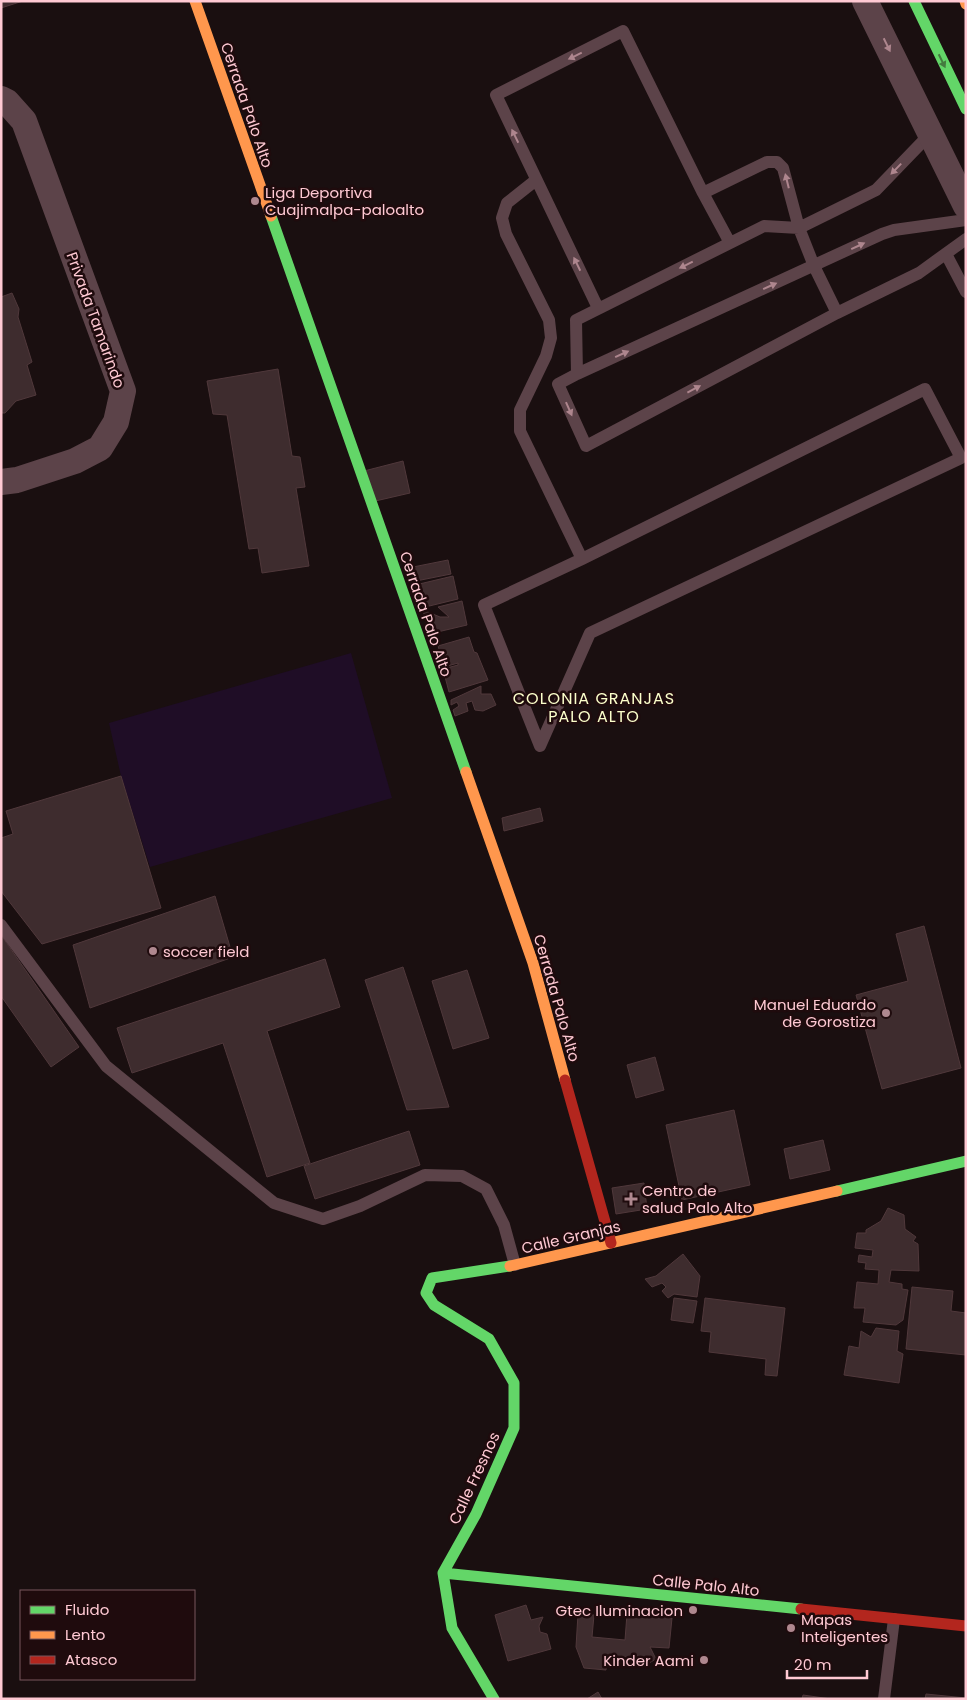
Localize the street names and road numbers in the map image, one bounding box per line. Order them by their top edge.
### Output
street label: Cerrada Palo Alto [216,39,278,171]
street label: Privada Tamarindo [62,249,130,391]
street label: Cerrada Palo Alto [395,548,457,680]
street label: Cerrada Palo Alto [529,932,585,1064]
street label: Calle Granjas [519,1215,623,1259]
street label: Calle Fresnos [443,1428,505,1528]
street label: Calle Palo Alto [652,1569,760,1601]

